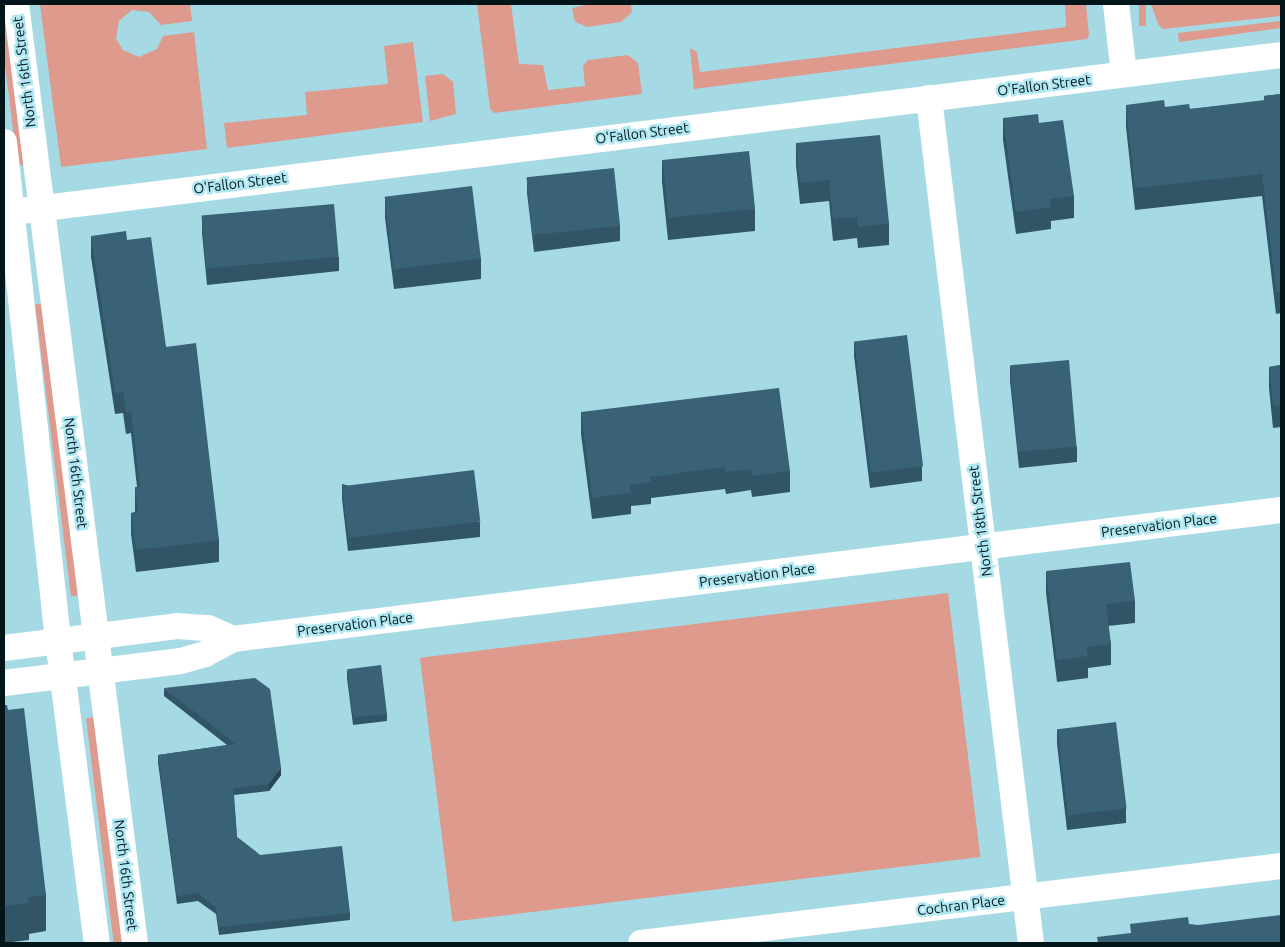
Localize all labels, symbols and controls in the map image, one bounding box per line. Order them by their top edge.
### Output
street label: North 16th Street [9,16,39,128]
street label: O'Fallon Street [996,71,1092,99]
street label: O'Fallon Street [594,119,690,147]
street label: O'Fallon Street [192,169,288,197]
street label: North 16th Street [61,417,91,529]
street label: North 18th Street [965,465,995,577]
street label: Preservation Place [1100,510,1218,540]
street label: Preservation Place [698,560,816,590]
street label: Preservation Place [296,609,414,639]
street label: North 16th Street [111,819,141,931]
street label: Cochran Place [916,891,1006,919]

